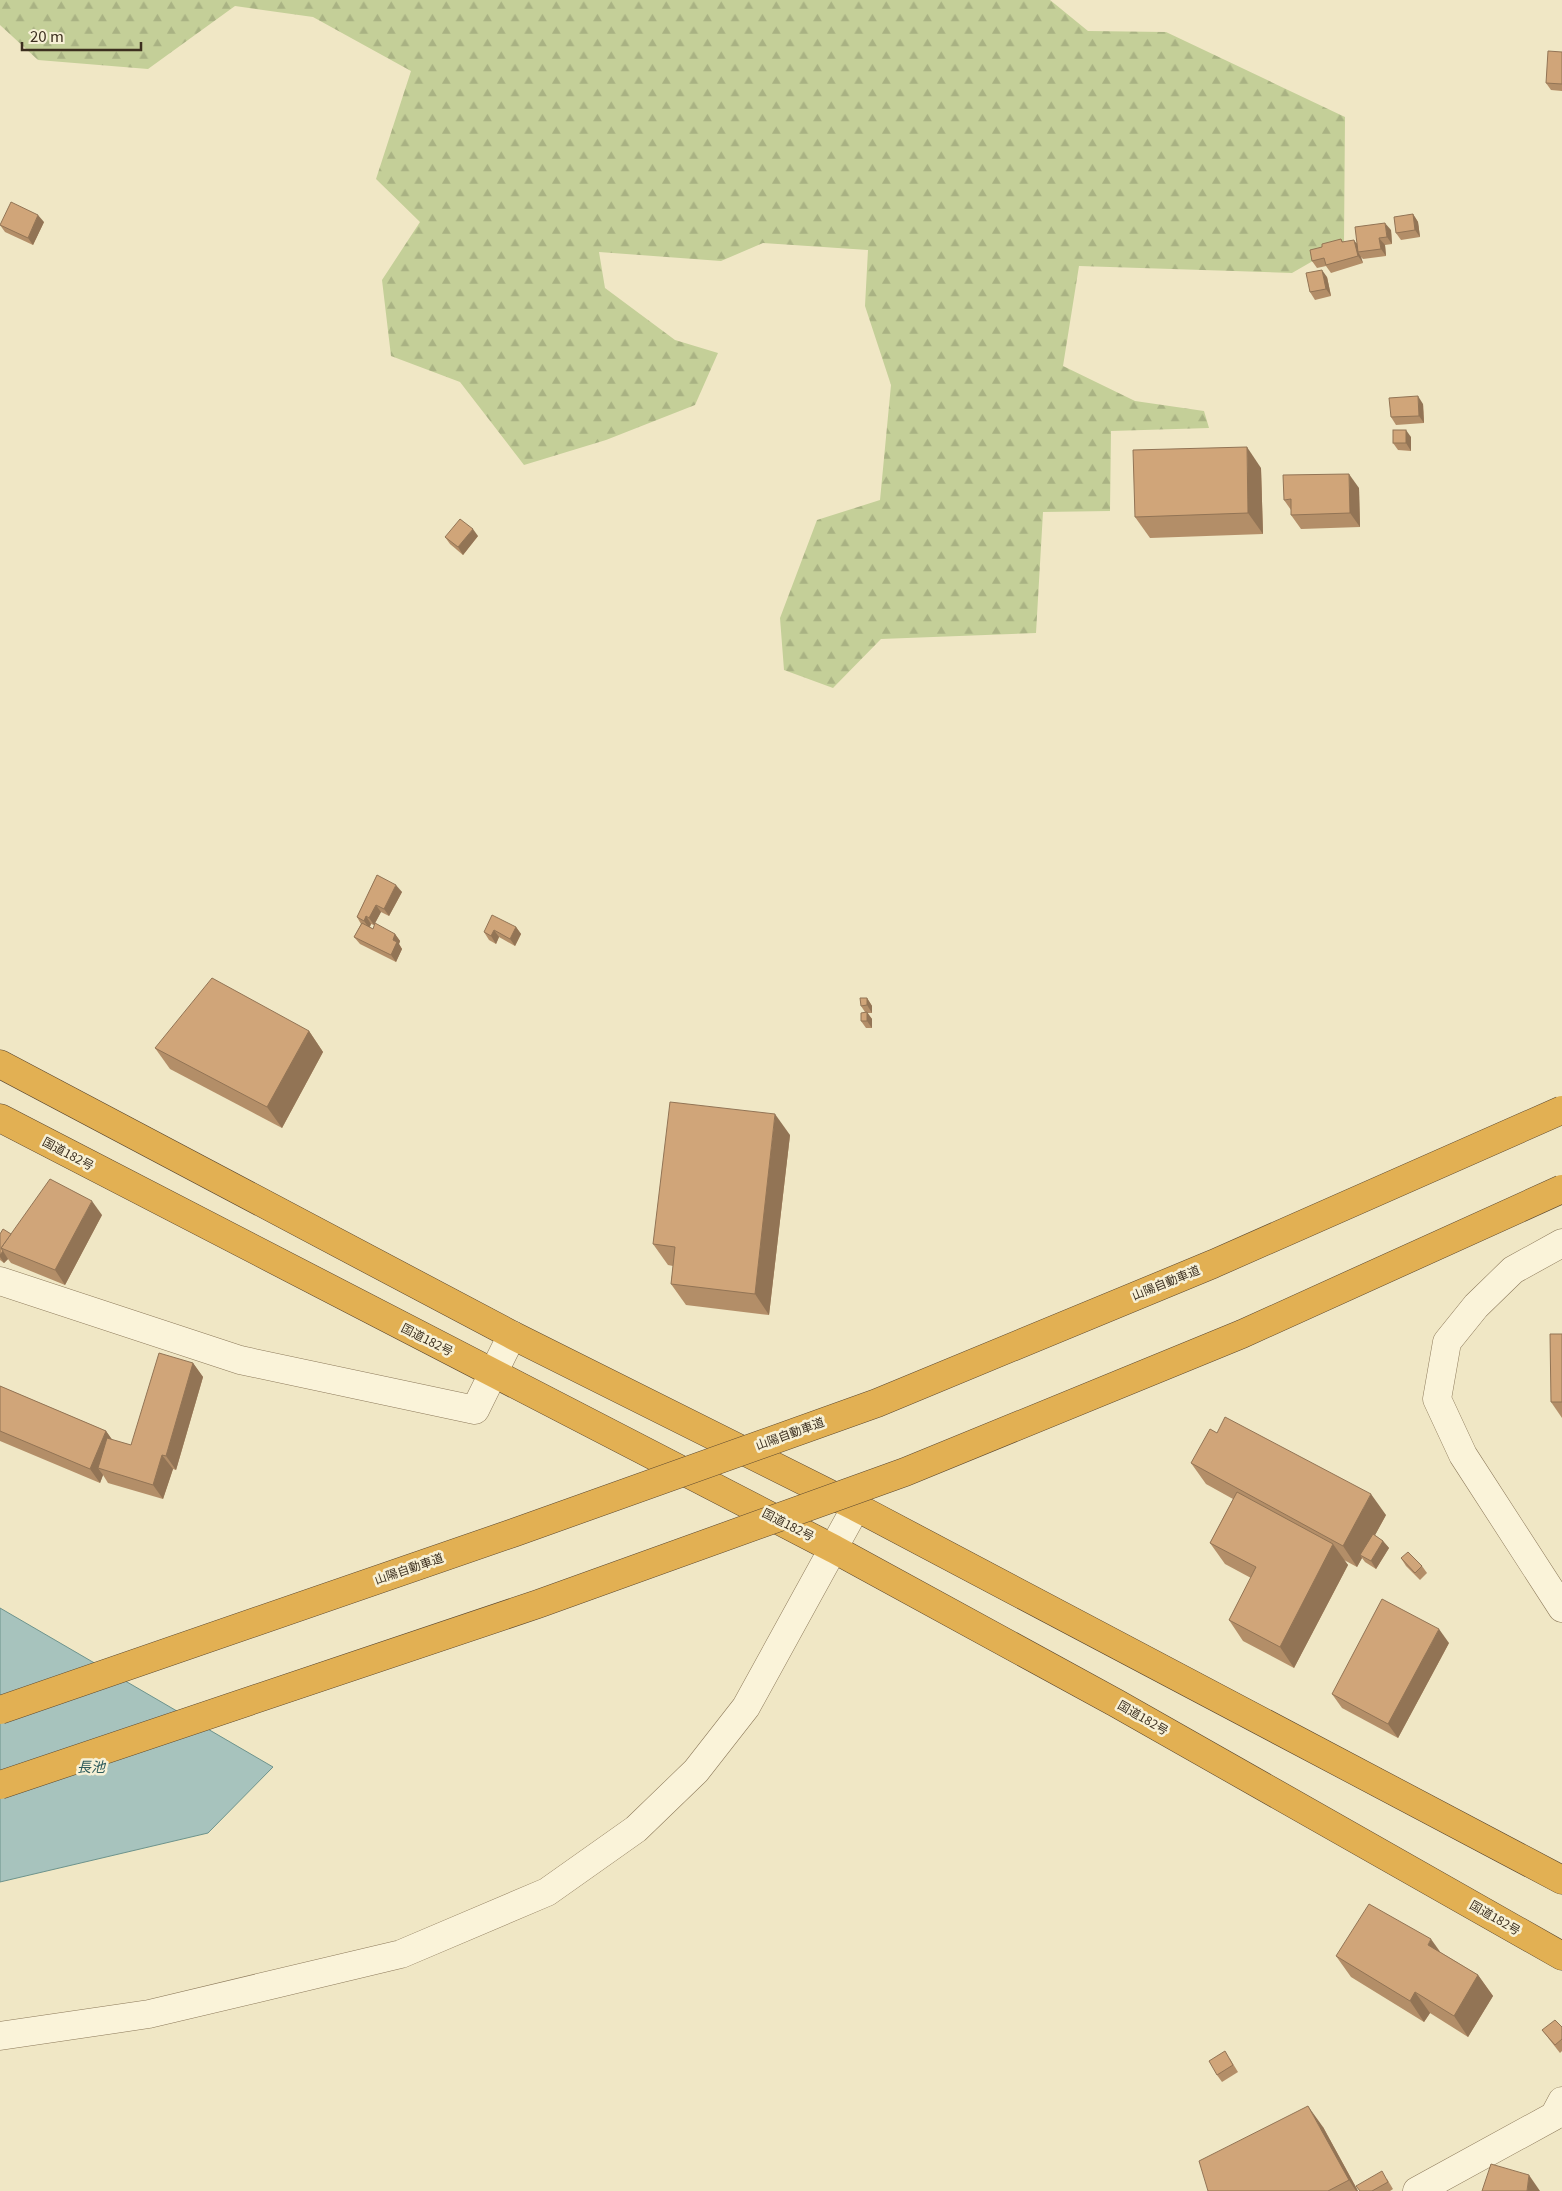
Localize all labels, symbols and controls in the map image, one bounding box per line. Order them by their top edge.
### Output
scale bar [22,20,141,52]
text: 20 m [30,25,64,46]
street label: 国道182号 [40,1132,97,1173]
street label: 山陽自動車道 [1129,1260,1202,1303]
street label: 国道182号 [399,1318,456,1359]
street label: 山陽自動車道 [753,1412,826,1453]
street label: 国道182号 [760,1503,817,1544]
street label: 山陽自動車道 [372,1548,445,1587]
street label: 国道182号 [1115,1695,1172,1738]
water label: 長池 [77,1756,107,1776]
street label: 国道182号 [1467,1895,1524,1938]

